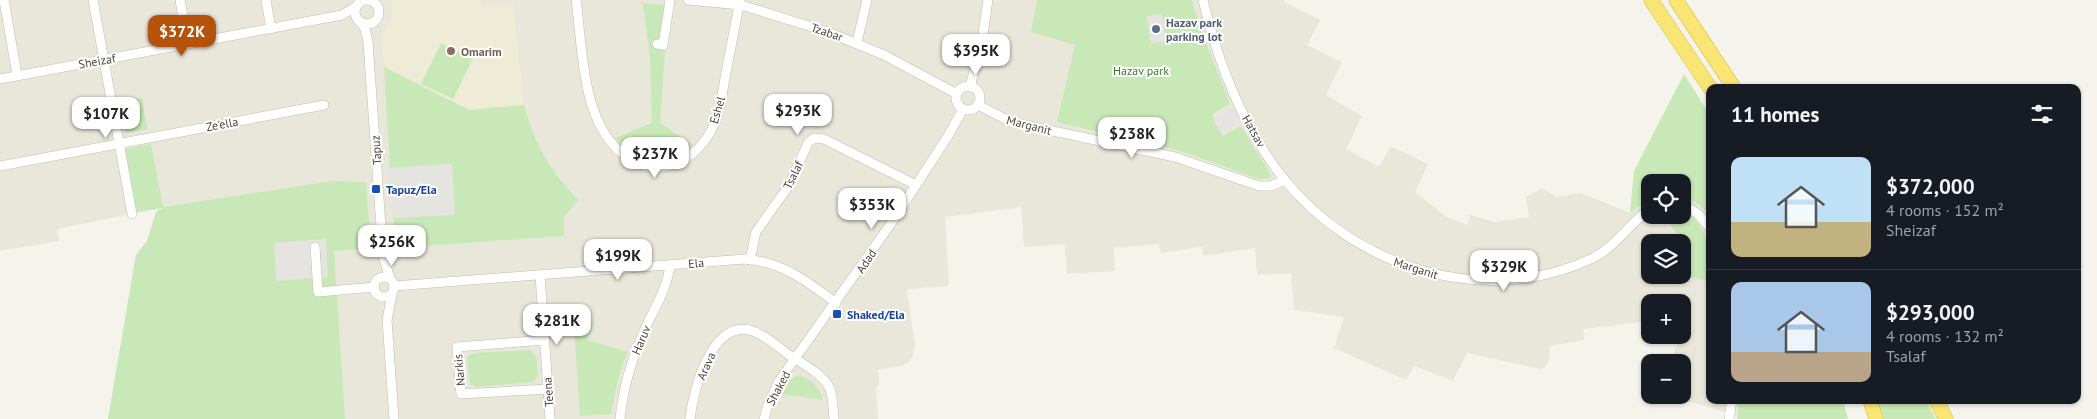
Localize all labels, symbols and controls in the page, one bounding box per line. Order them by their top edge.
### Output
pin: $372K [147,15,217,57]
place label: Hazav park parking lot [1166,15,1223,44]
street label: Tzabar [809,20,845,44]
text: $372K [159,21,205,41]
marker: Hazav park parking lot [1150,23,1162,35]
pin: $395K [941,34,1011,76]
text: $395K [953,40,999,60]
place label: Omarim [461,44,502,59]
marker: Omarim [445,45,457,57]
street label: Sheizaf [77,50,118,72]
park label: Hazav park [1113,63,1169,78]
street label: Eshel [706,94,728,125]
pin: $293K [763,94,833,136]
pin: $107K [71,96,141,139]
text: $293K [775,100,821,120]
icon: filters [2028,100,2056,128]
text: 11 homes [1731,101,1819,128]
text: $107K [83,103,129,123]
street label: Marganit [1005,112,1053,138]
street label: Hatsav [1239,112,1269,150]
street label: Ze'ella [205,114,239,134]
pin: $238K [1097,116,1167,159]
text: $238K [1109,123,1155,143]
street label: Tapuz [367,135,385,165]
pin: $237K [620,136,690,179]
text: $237K [632,143,678,163]
street label: Tsalaf [780,157,807,192]
text: $372,000 [1886,173,1975,200]
map controls [1641,174,1691,404]
button: locate [1641,174,1691,224]
icon: home [1771,177,1831,237]
place label: Tapuz/Ela [386,182,437,197]
marker: Tapuz/Ela [370,183,382,195]
pin: $353K [837,188,907,230]
text: $353K [849,194,895,214]
text: 4 rooms · 152 m² [1886,200,2004,220]
text: Sheizaf [1886,220,1936,240]
pin: $256K [357,224,427,267]
text: $256K [369,231,415,251]
button: layers [1641,234,1691,284]
pin: $199K [583,238,653,281]
text: $199K [595,245,641,265]
street label: Adad [853,246,879,276]
pin: $329K [1469,250,1539,292]
street label: Marganit [1392,254,1440,282]
street label: Ela [687,255,705,271]
text: $329K [1481,256,1527,276]
button: + [1641,294,1691,344]
text: $293,000 [1886,299,1975,326]
icon: home [1771,302,1831,362]
pin: $281K [522,304,592,346]
place label: Shaked/Ela [847,307,905,322]
marker: Shaked/Ela [831,308,843,320]
text: $281K [534,310,580,330]
street label: Haruv [628,323,654,357]
text: 4 rooms · 132 m² [1886,326,2004,346]
text: Tsalaf [1886,346,1926,366]
street label: Arava [693,350,719,382]
street label: Narkis [450,353,468,387]
button: − [1641,354,1691,404]
street label: Shaked [763,368,793,408]
street label: Teena [539,377,557,407]

